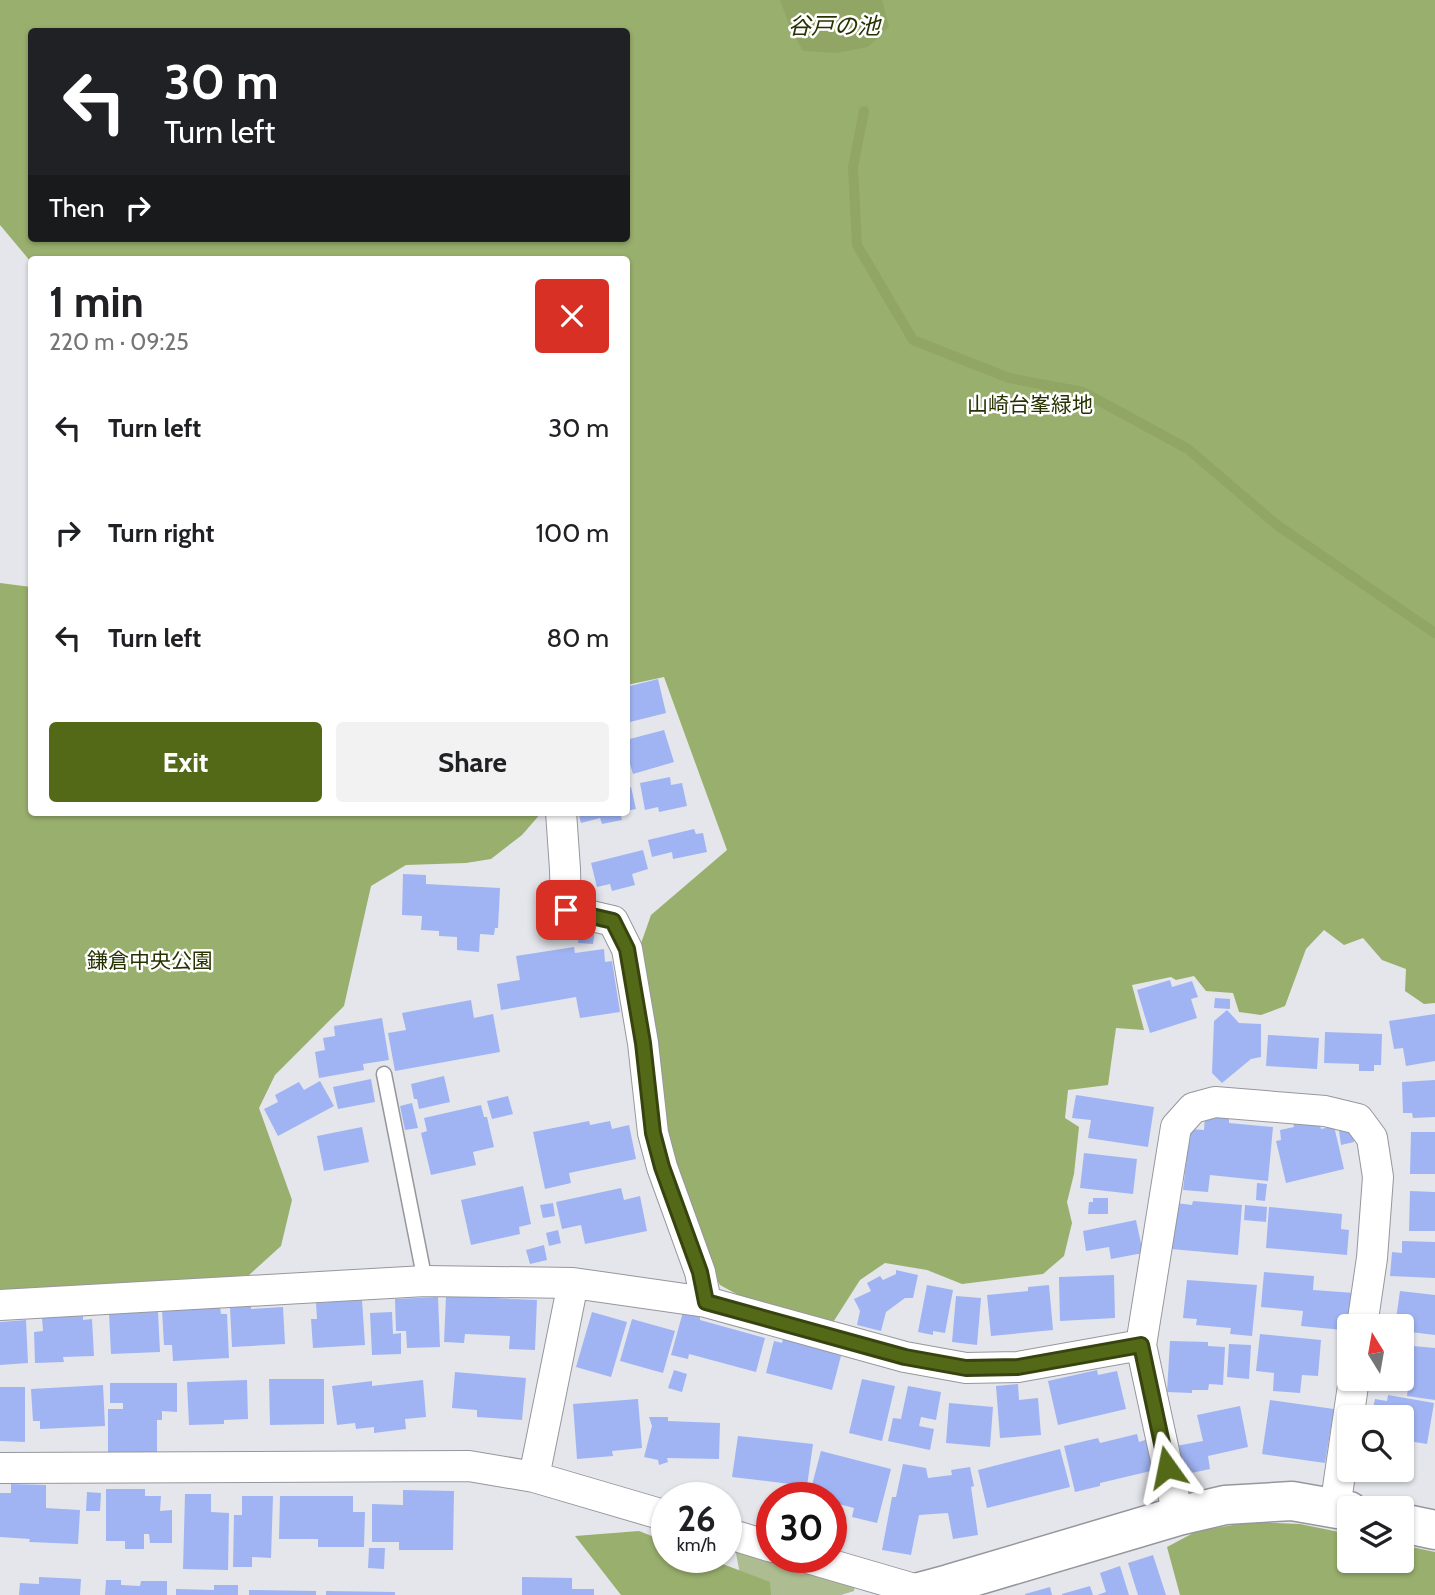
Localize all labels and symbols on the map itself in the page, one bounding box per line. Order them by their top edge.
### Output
water label: 谷戸の池 [788,12,882,40]
park label: 山崎台峯緑地 [967,392,1093,417]
pin [536,880,596,940]
park label: 鎌倉中央公園 [87,948,213,973]
north arrow [1337,1314,1414,1391]
position arrow [1130,1430,1204,1504]
speed limit sign: 30 [756,1482,847,1573]

